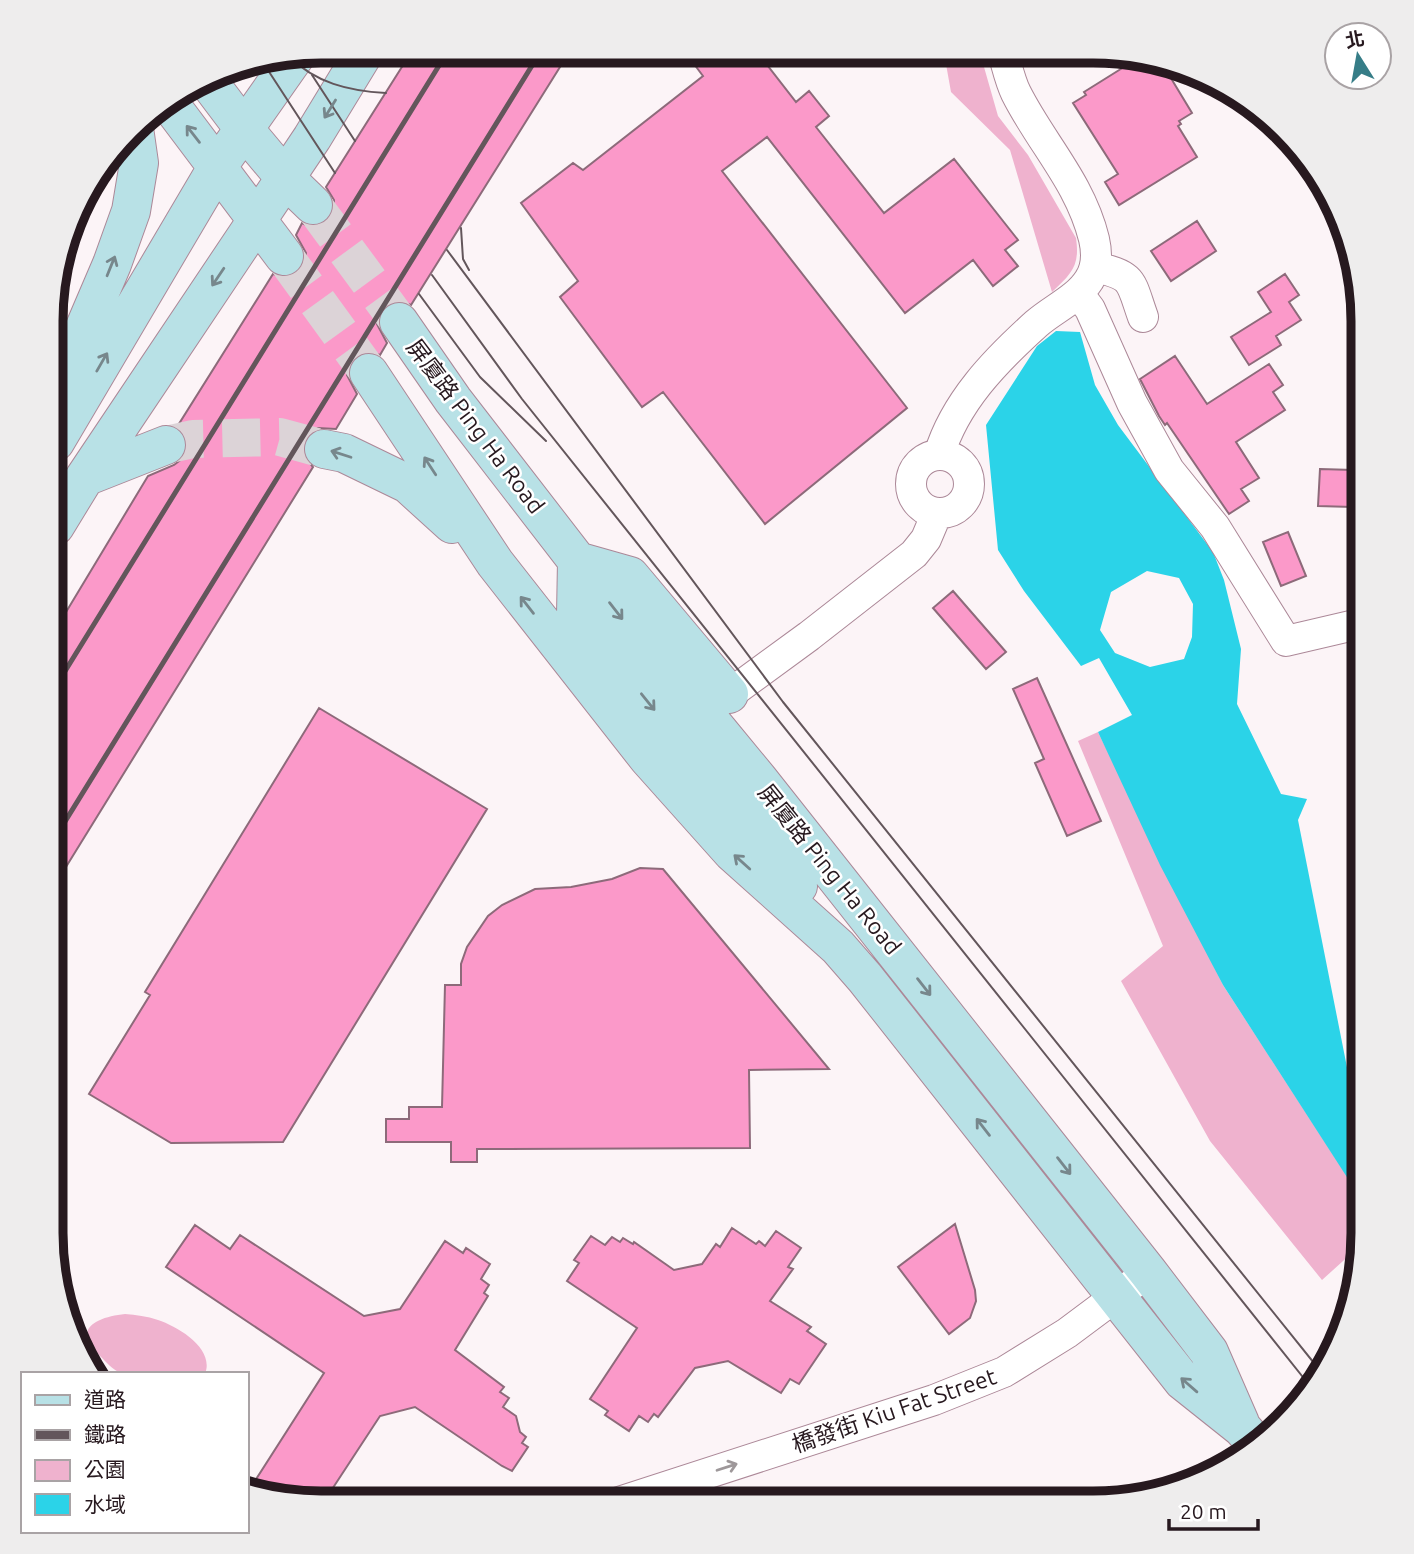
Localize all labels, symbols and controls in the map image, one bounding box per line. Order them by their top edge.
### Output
north arrow [1323,21,1393,91]
text: 北 [1343,27,1366,52]
one-way arrow [322,99,337,118]
one-way arrow [186,126,201,144]
one-way arrow [105,256,118,277]
one-way arrow [211,266,225,286]
street label: 屏廈路 Ping Ha Road [402,334,550,518]
one-way arrow [95,352,109,372]
one-way arrow [331,447,353,459]
one-way arrow [423,456,437,476]
one-way arrow [520,596,535,615]
one-way arrow [608,602,624,620]
one-way arrow [640,692,656,710]
street label: 屏廈路 Ping Ha Road [754,779,906,959]
one-way arrow [733,854,751,870]
one-way arrow [916,977,931,995]
one-way arrow [976,1118,991,1136]
one-way arrow [1056,1156,1071,1174]
street label: 橋發街 Kiu Fat Street [789,1363,999,1457]
legend [21,1372,248,1533]
one-way arrow [1180,1377,1198,1393]
text: 道路 [84,1387,126,1411]
text: 鐵路 [84,1422,126,1446]
text: 公園 [84,1457,126,1481]
one-way arrow [716,1460,738,1472]
scale bar [1169,1488,1258,1532]
text: 水域 [84,1492,126,1516]
text: 20 m [1180,1499,1227,1523]

